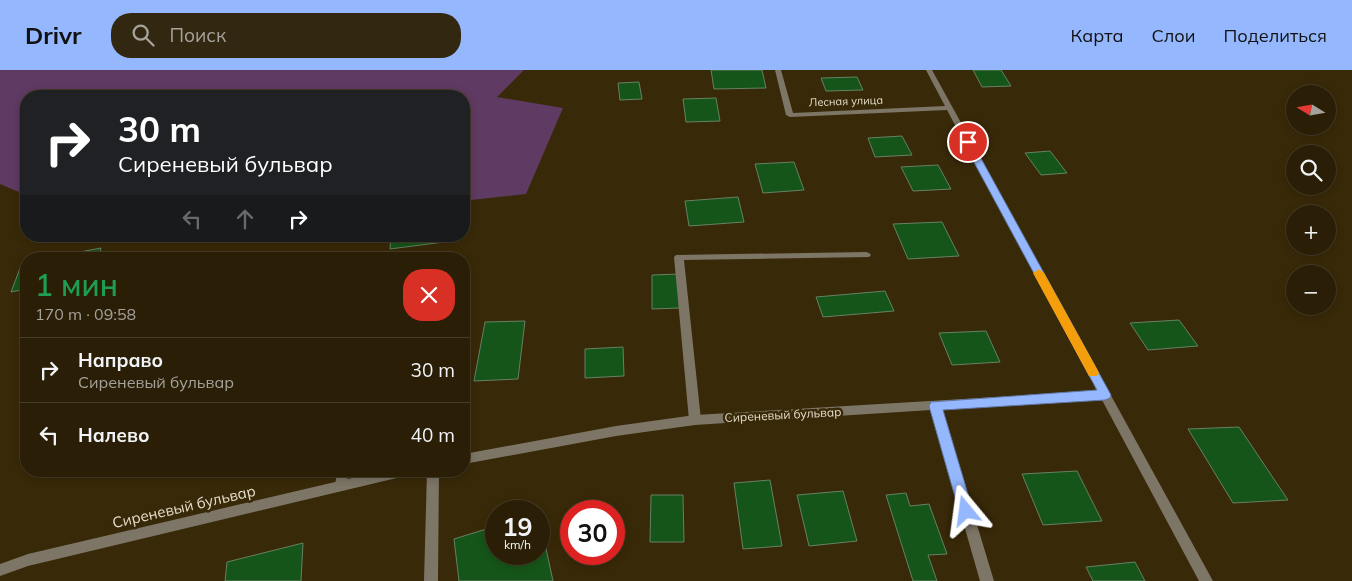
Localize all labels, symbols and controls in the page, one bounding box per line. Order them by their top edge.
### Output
search box [111,13,461,58]
text: Drivr [25,20,81,50]
icon: search [129,21,157,49]
text: Поиск [169,23,226,47]
text: Карта [1071,24,1123,47]
text: Слои [1151,24,1196,47]
text: Поделиться [1224,24,1327,47]
north arrow [1286,85,1336,135]
map controls [1286,85,1336,315]
street label: Лесная улица [809,93,883,109]
text: 30 m [118,107,201,151]
icon: right [35,110,100,175]
pin [947,121,989,163]
icon: arrive [954,128,982,156]
button: search [1286,145,1336,195]
text: Сиреневый бульвар [118,150,333,178]
icon: left [178,205,206,233]
icon: ahead [231,205,259,233]
icon: right [284,205,312,233]
button: + [1286,205,1336,255]
button: − [1286,265,1336,315]
text: 1 мин [35,266,118,304]
button: close [403,269,455,321]
text: 170 m · 09:58 [35,304,136,324]
text: Направо [78,348,163,372]
icon: right [35,356,63,384]
text: 30 m [411,358,455,382]
text: Сиреневый бульвар [78,372,234,392]
street label: Сиреневый бульвар [724,404,842,425]
icon: left [35,421,63,449]
text: Налево [78,423,150,447]
text: 40 m [411,423,455,447]
street label: Сиреневый бульвар [110,481,257,532]
position arrow [939,484,991,536]
speed limit sign: 30 [560,500,625,565]
text: 19 [502,511,533,542]
text: km/h [504,537,531,552]

